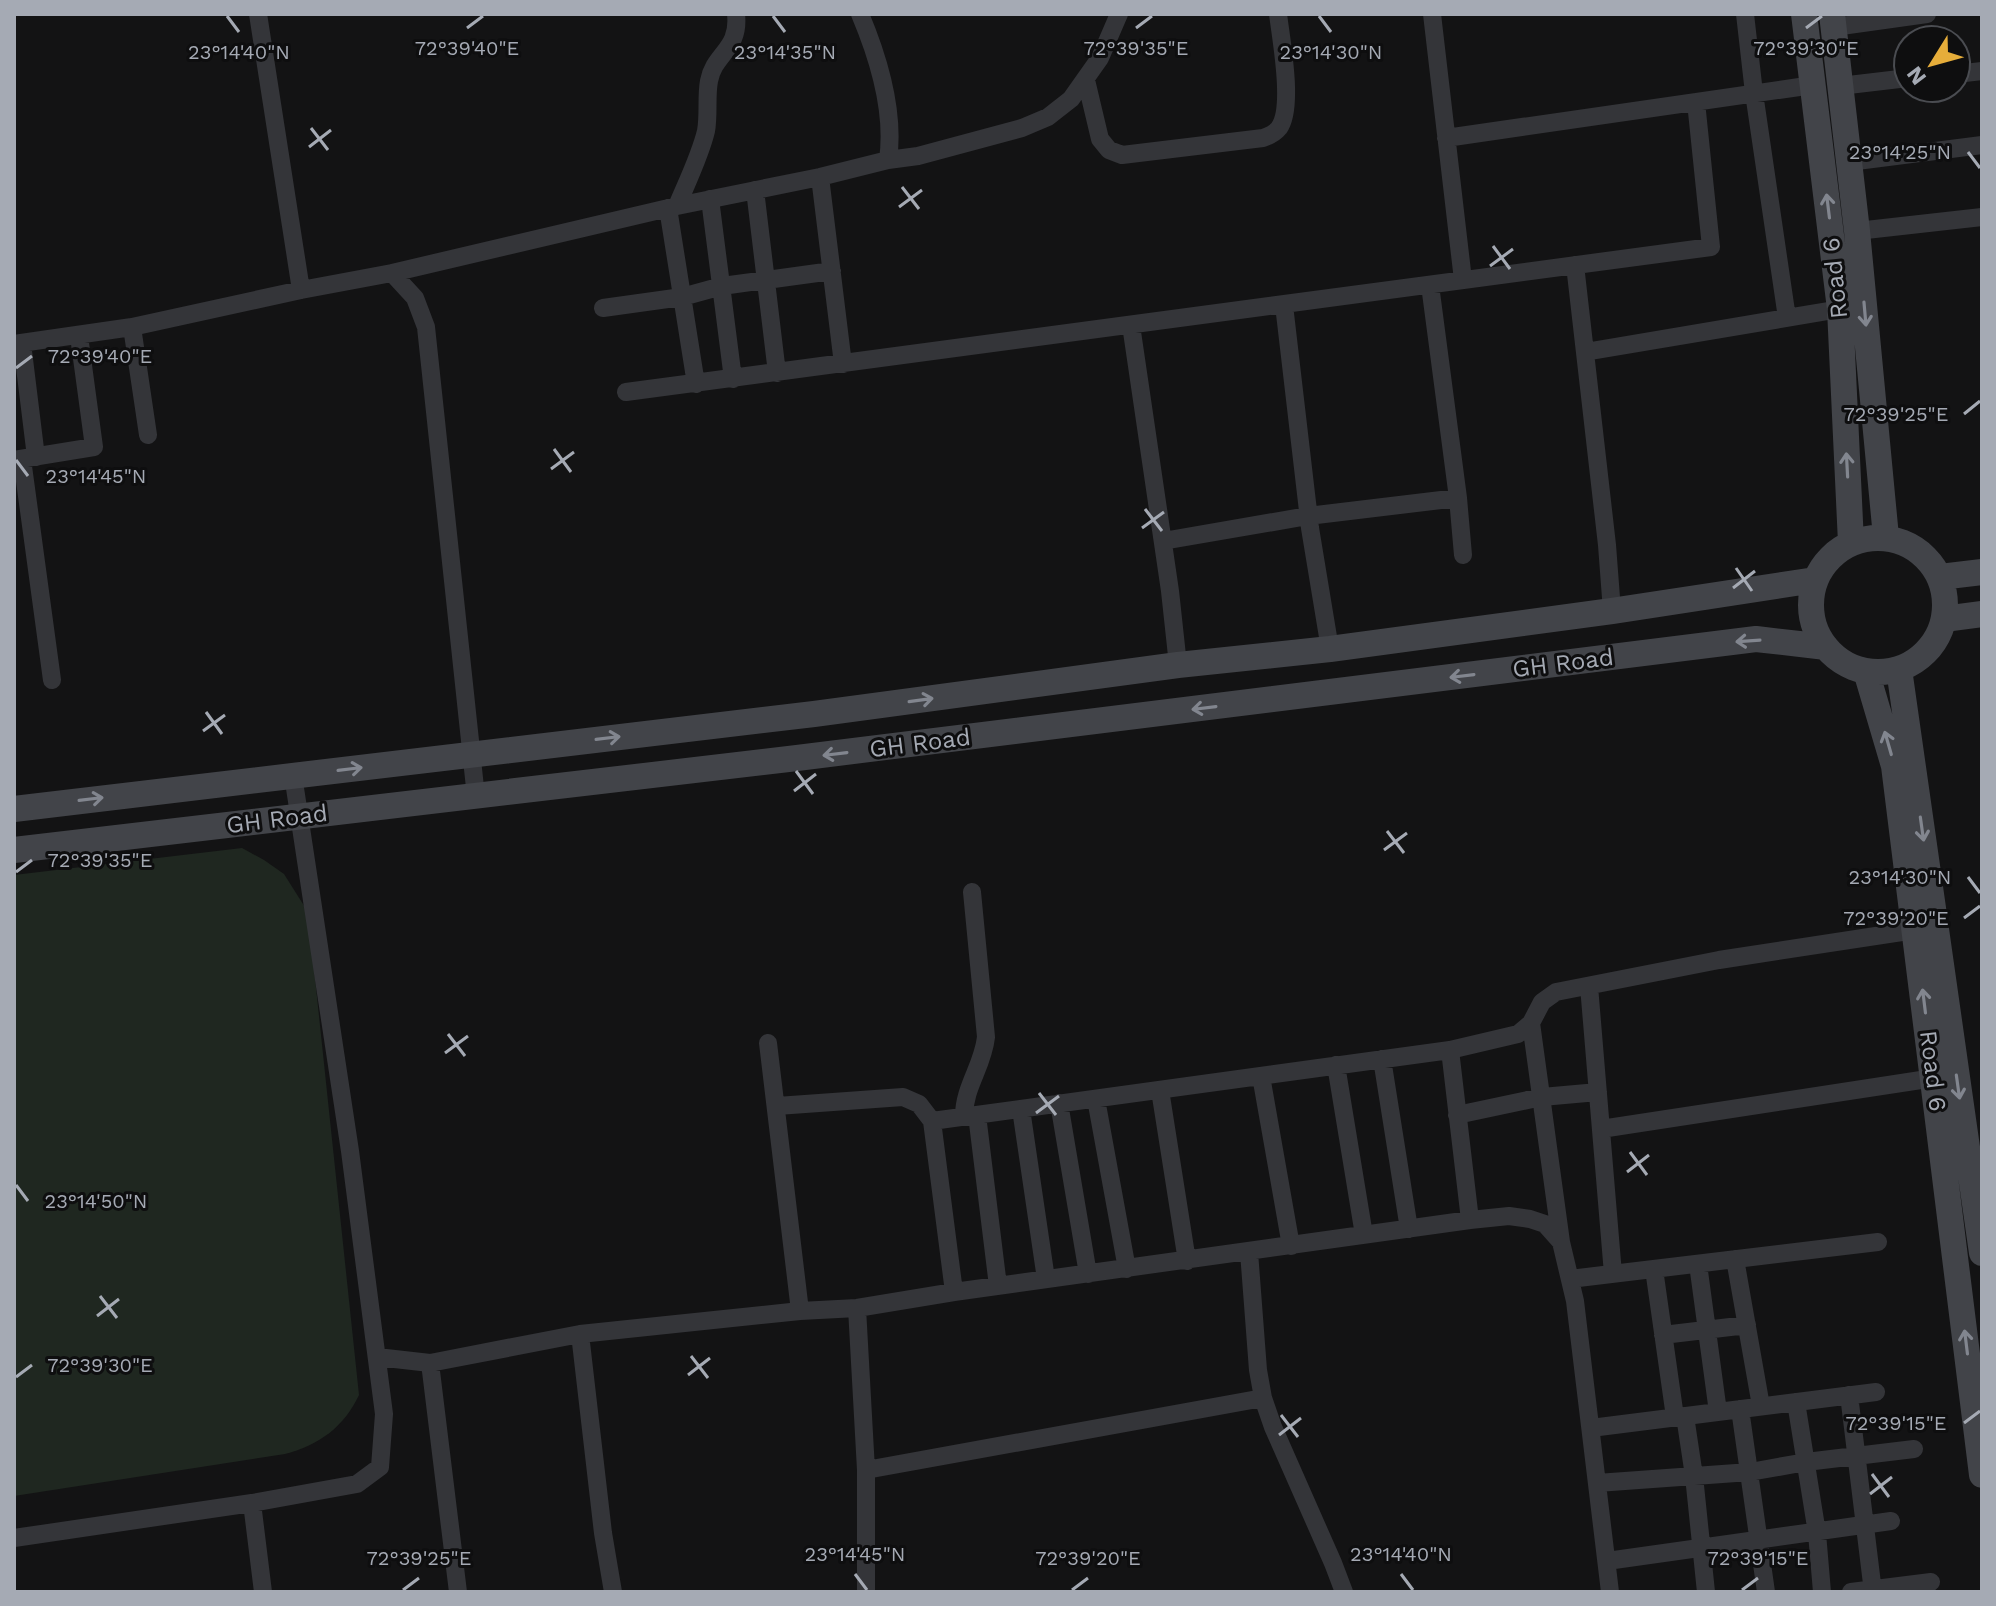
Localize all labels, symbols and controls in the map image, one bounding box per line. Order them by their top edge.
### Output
north arrow [1892,24,1972,104]
text: 72°39'40"E [415,36,519,60]
text: 72°39'35"E [1084,36,1188,60]
text: 72°39'30"E [1753,36,1859,60]
text: 23°14'40"N [188,40,290,64]
text: 23°14'35"N [734,40,836,64]
text: 23°14'30"N [1279,40,1383,64]
text: N [1902,62,1931,90]
text: 23°14'25"N [1849,140,1951,164]
one-way arrow [1820,193,1835,219]
street label: Road 6 [1817,236,1853,320]
one-way arrow [1857,300,1872,327]
text: 72°39'40"E [48,344,152,368]
text: 72°39'25"E [1844,402,1948,426]
one-way arrow [1840,452,1855,479]
text: 23°14'45"N [46,464,147,488]
one-way arrow [1735,634,1762,649]
street label: GH Road [1511,643,1615,683]
one-way arrow [1449,668,1476,683]
one-way arrow [908,692,934,707]
one-way arrow [1191,700,1218,715]
street label: GH Road [868,723,972,763]
one-way arrow [595,730,620,745]
one-way arrow [1880,731,1895,757]
one-way arrow [822,746,849,761]
one-way arrow [336,761,363,776]
one-way arrow [78,792,104,807]
street label: GH Road [225,799,329,839]
one-way arrow [1915,816,1930,841]
text: 72°39'35"E [48,848,152,872]
text: 23°14'30"N [1848,865,1952,889]
text: 72°39'20"E [1843,906,1949,930]
one-way arrow [1917,988,1932,1014]
street label: Road 6 [1914,1029,1952,1113]
one-way arrow [1951,1073,1966,1100]
text: 23°14'50"N [44,1189,148,1213]
one-way arrow [1958,1329,1973,1356]
text: 72°39'30"E [47,1353,153,1377]
text: 72°39'15"E [1845,1411,1947,1435]
text: 23°14'45"N [805,1542,906,1566]
text: 23°14'40"N [1350,1542,1452,1566]
text: 72°39'25"E [367,1546,471,1570]
text: 72°39'20"E [1035,1546,1141,1570]
text: 72°39'15"E [1707,1546,1809,1570]

